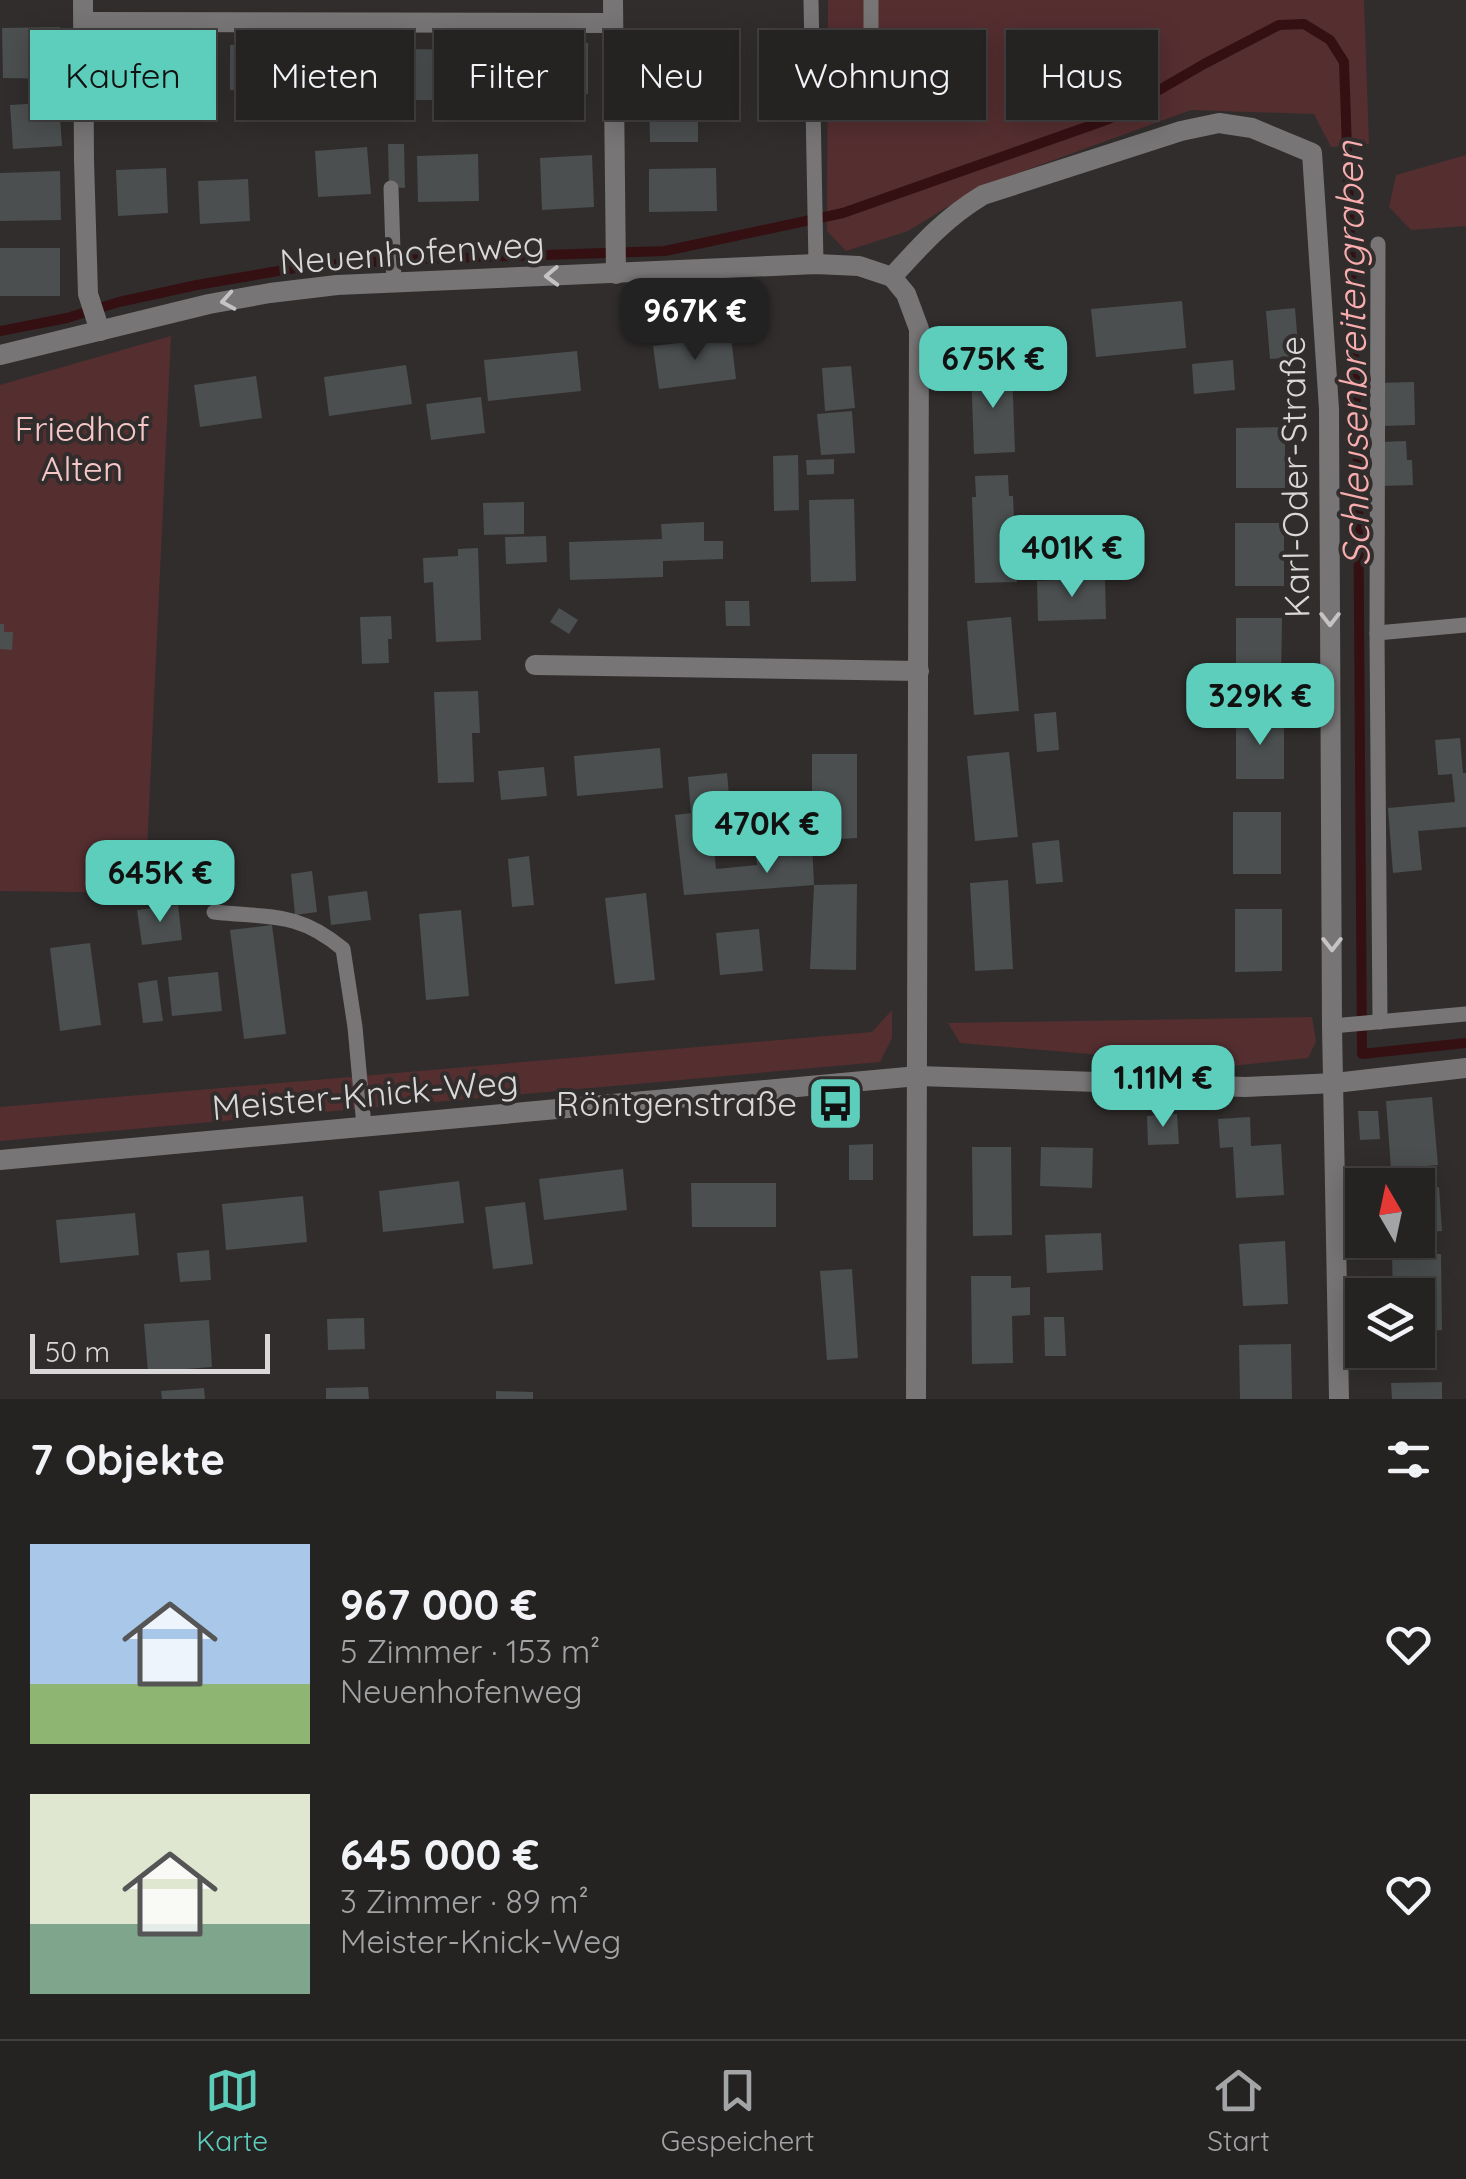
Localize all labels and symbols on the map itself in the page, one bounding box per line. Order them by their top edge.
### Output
water label: Schleusenbreitengraben [1324,140,1380,567]
street label: Neuenhofenweg [278,221,546,283]
one-way arrow [543,265,559,286]
pin: 967K € [614,278,776,363]
one-way arrow [220,290,236,311]
pin: 675K € [912,326,1074,411]
street label: Karl-Oder-Straße [1270,336,1318,618]
park label: Friedhof Alten [14,406,150,490]
pin: 401K € [991,515,1153,600]
one-way arrow [1319,612,1341,627]
pin: 329K € [1179,663,1341,748]
pin: 470K € [686,791,848,876]
pin: 645K € [79,840,241,925]
one-way arrow [1321,936,1343,952]
pin: 1.11M € [1071,1045,1255,1130]
street label: Meister-Knick-Weg [210,1059,520,1129]
bus stop icon: Röntgenstraße [806,1073,866,1133]
place label: Röntgenstraße [556,1081,797,1125]
north arrow [1345,1168,1435,1258]
scale bar [30,1329,270,1374]

